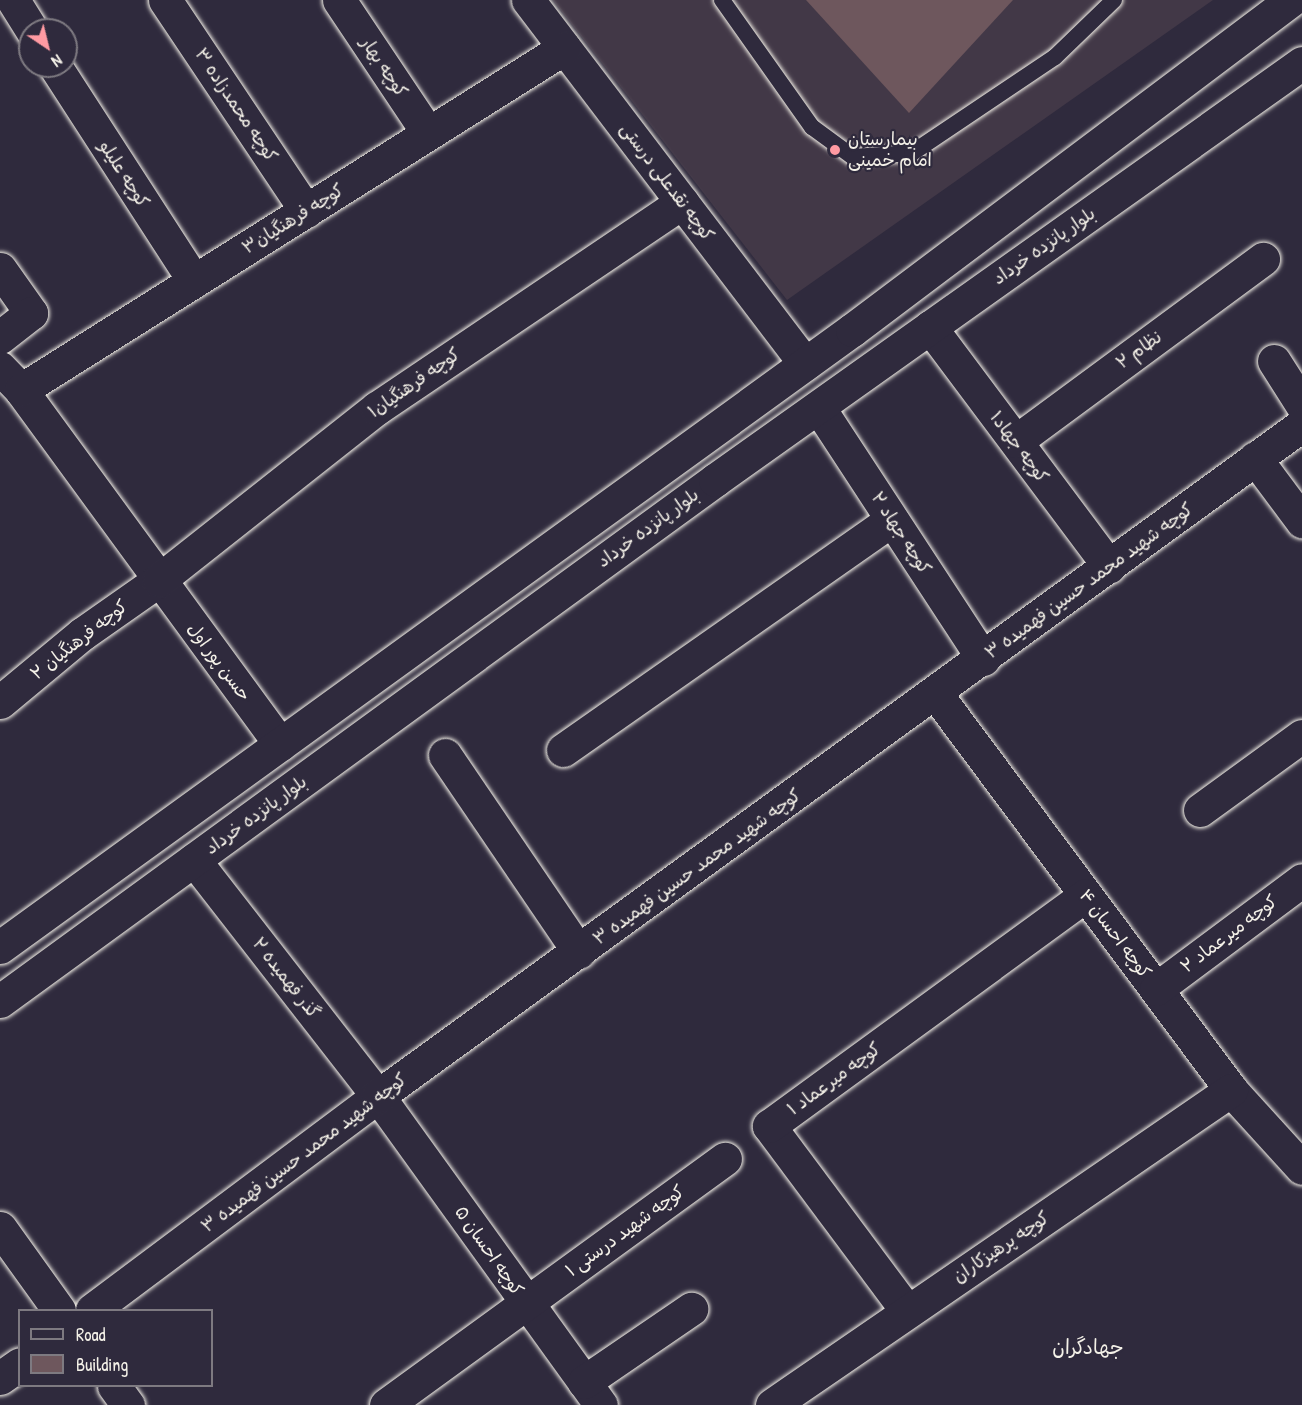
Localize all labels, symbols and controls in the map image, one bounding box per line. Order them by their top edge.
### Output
north arrow [18,18,78,78]
street label: کوچه بهار [356,33,412,101]
street label: کوچه محمدزاده ۳ [190,44,282,166]
text: N [47,50,67,73]
street label: کوچه نقدعلی درستی [615,119,719,245]
place label: بیمارستان امام خمینی [848,129,932,172]
street label: کوچه علیلو [94,136,154,212]
marker: بیمارستان امام خمینی [826,141,844,159]
street label: کوچه فرهنگیان۳ [238,179,348,259]
street label: بلوار پانزده خرداد [988,203,1100,289]
street label: نظام ۲ [1112,326,1166,374]
street label: کوچه فرهنگیان۱ [364,343,464,423]
street label: کوچه جهاد۱ [985,407,1053,487]
street label: بلوار پانزده خرداد [593,484,703,572]
street label: کوچه جهاد ۲ [866,488,936,578]
street label: کوچه شهید محمد حسین فهمیده ۳ [981,498,1197,664]
street label: کوچه فرهنگیان ۲ [26,595,132,685]
street label: حسن پور اول [183,619,255,705]
street label: بلوار پانزده خرداد [201,771,311,859]
street label: کوچه شهید محمد حسین فهمیده ۳ [589,784,805,950]
street label: کوچه احسان ۴ [1075,885,1155,983]
street label: کوچه میرعماد ۲ [1176,891,1282,977]
street label: گذر فهمیده ۲ [248,933,324,1023]
street label: کوچه میرعماد ۱ [783,1038,885,1120]
street label: کوچه شهید محمد حسین فهمیده ۳ [197,1069,411,1237]
street label: کوچه شهید درستی ۱ [561,1181,689,1281]
street label: کوچه احسان ۵ [450,1202,528,1300]
street label: کوچه پرهیزکاران [949,1207,1053,1287]
legend [18,1309,213,1387]
text: Road [76,1322,106,1347]
district label: جهادگران [1052,1334,1124,1358]
text: Building [76,1352,128,1377]

